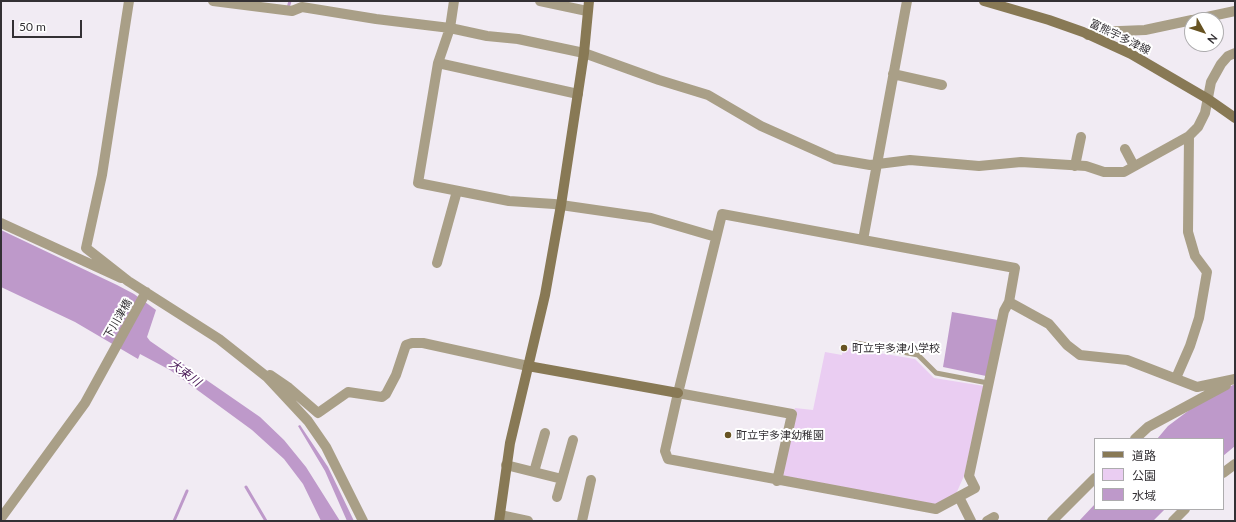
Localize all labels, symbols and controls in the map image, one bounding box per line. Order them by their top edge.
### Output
scale bar [14,12,84,38]
north arrow [1184,12,1224,52]
street label: 富熊宇多津線 [1087,17,1153,57]
text: 50 m [19,19,46,34]
text: N [1205,32,1221,47]
street label: 下川津橋 [101,297,135,341]
place label: 町立宇多津小学校 [852,341,940,355]
marker: 町立宇多津小学校 [839,343,849,353]
water label: 大束川 [166,357,204,389]
place label: 町立宇多津幼稚園 [736,428,824,442]
marker: 町立宇多津幼稚園 [723,430,733,440]
legend [1094,438,1224,510]
text: 道路 [1132,448,1156,463]
text: 公園 [1132,468,1156,483]
text: 水域 [1132,488,1156,503]

